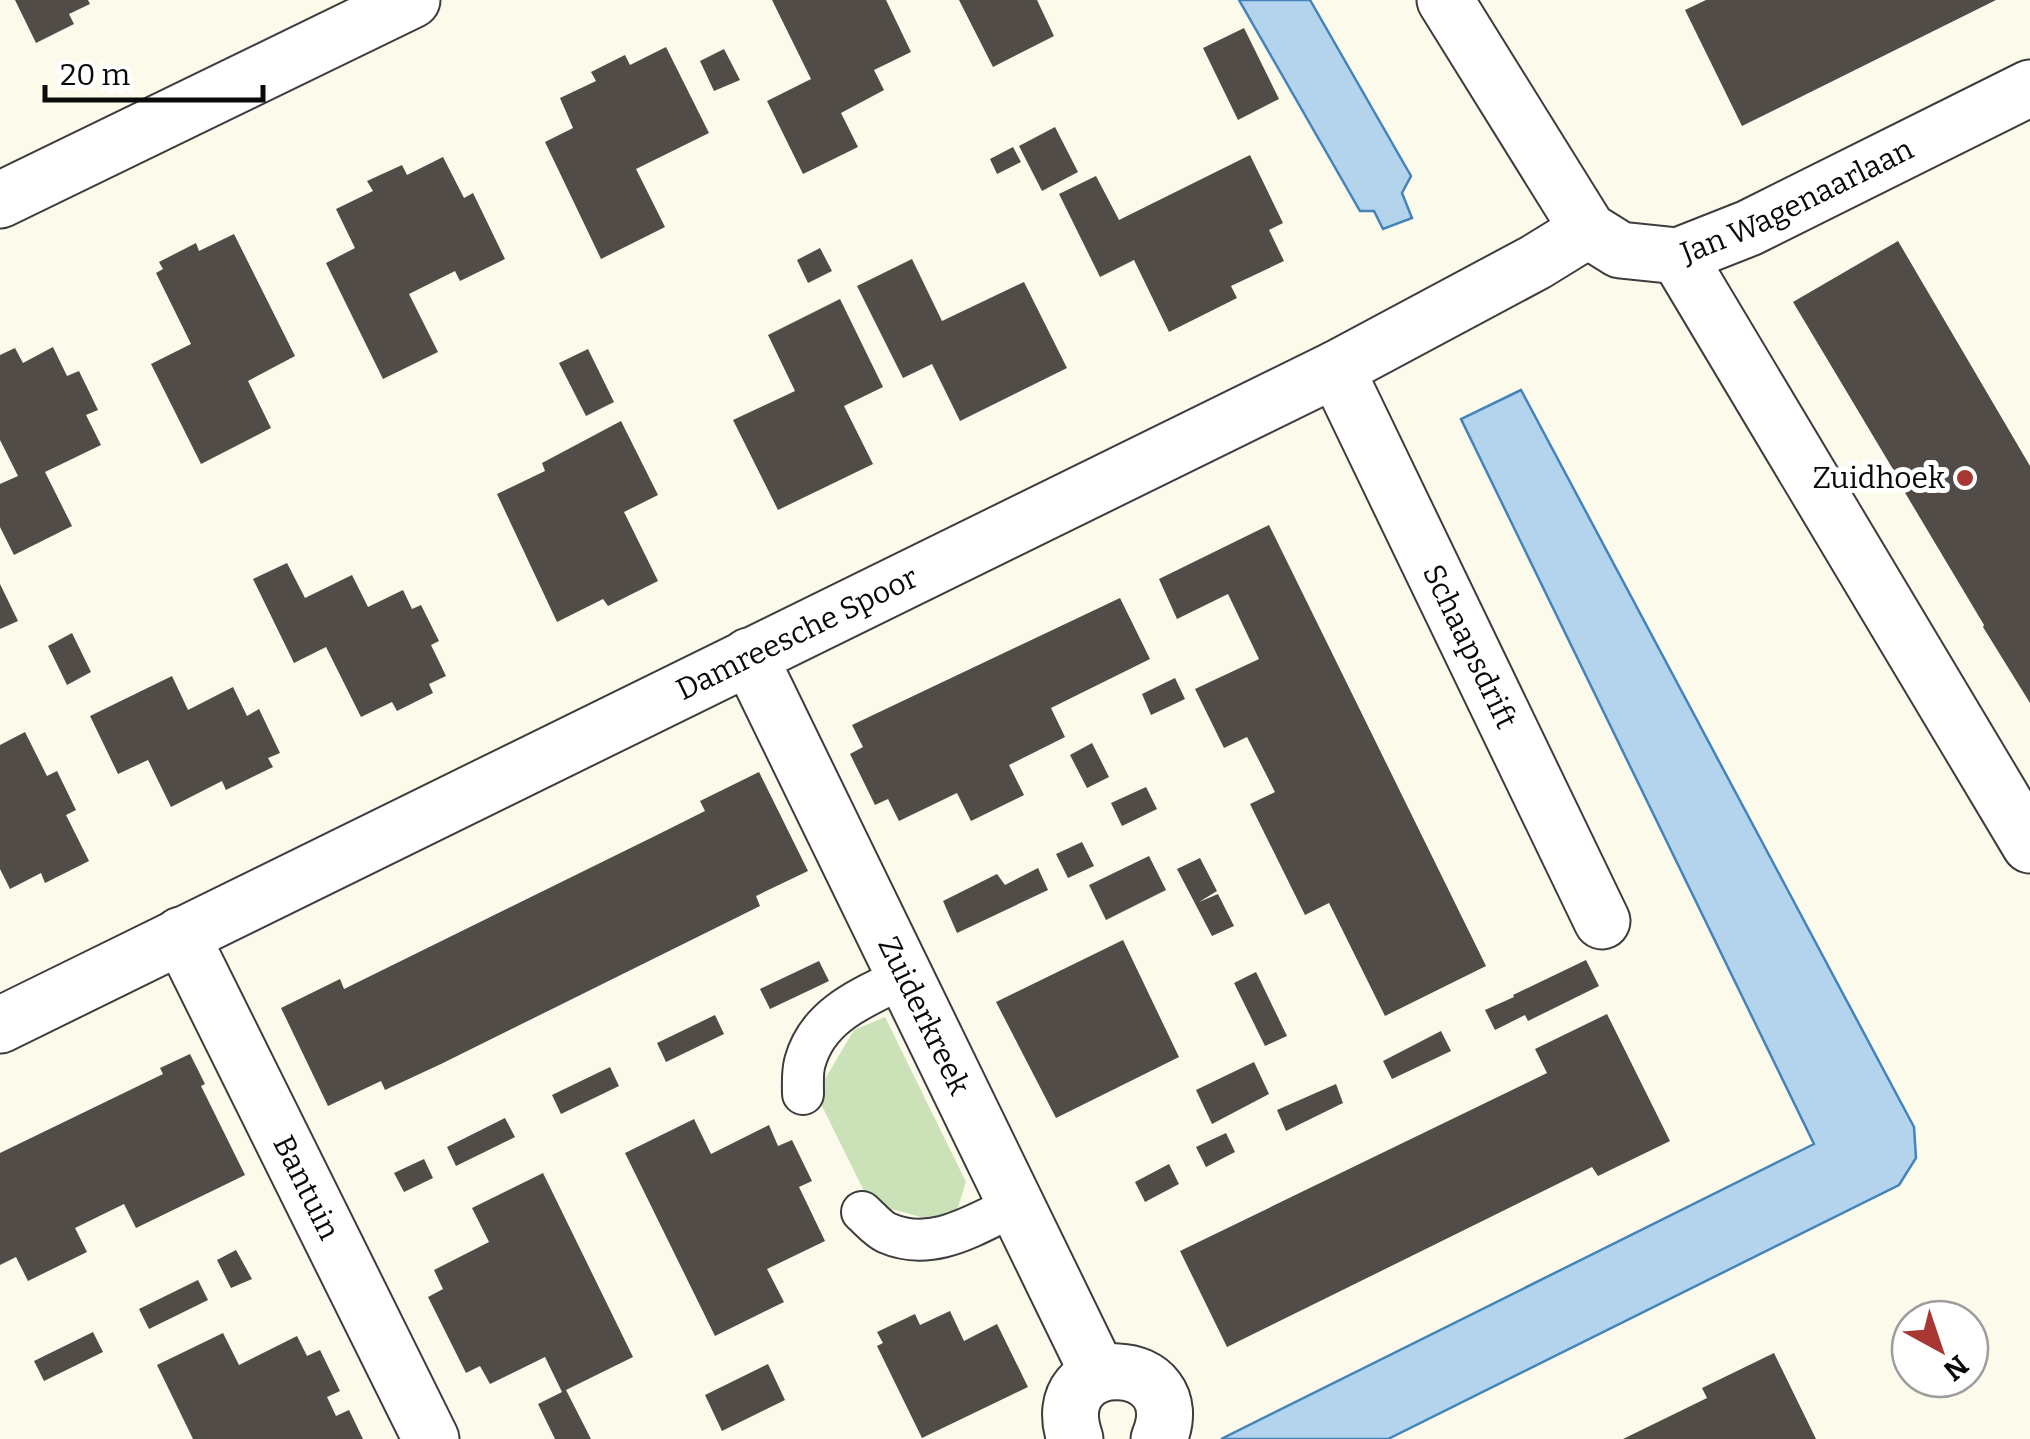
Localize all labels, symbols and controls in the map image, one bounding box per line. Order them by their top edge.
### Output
scale bar [45,40,262,102]
text: 20 m [60,57,131,93]
street label: Jan Wagenaarlaan [1675,131,1919,271]
place label: Zuidhoek [1812,460,1945,496]
marker: Zuidhoek [1954,467,1976,489]
street label: Damreesche Spoor [671,559,924,708]
street label: Schaapsdrift [1415,559,1524,734]
street label: Zuiderkreek [870,931,978,1101]
street label: Bantuin [265,1130,347,1246]
north arrow [1890,1299,1990,1399]
text: N [1937,1348,1975,1387]

